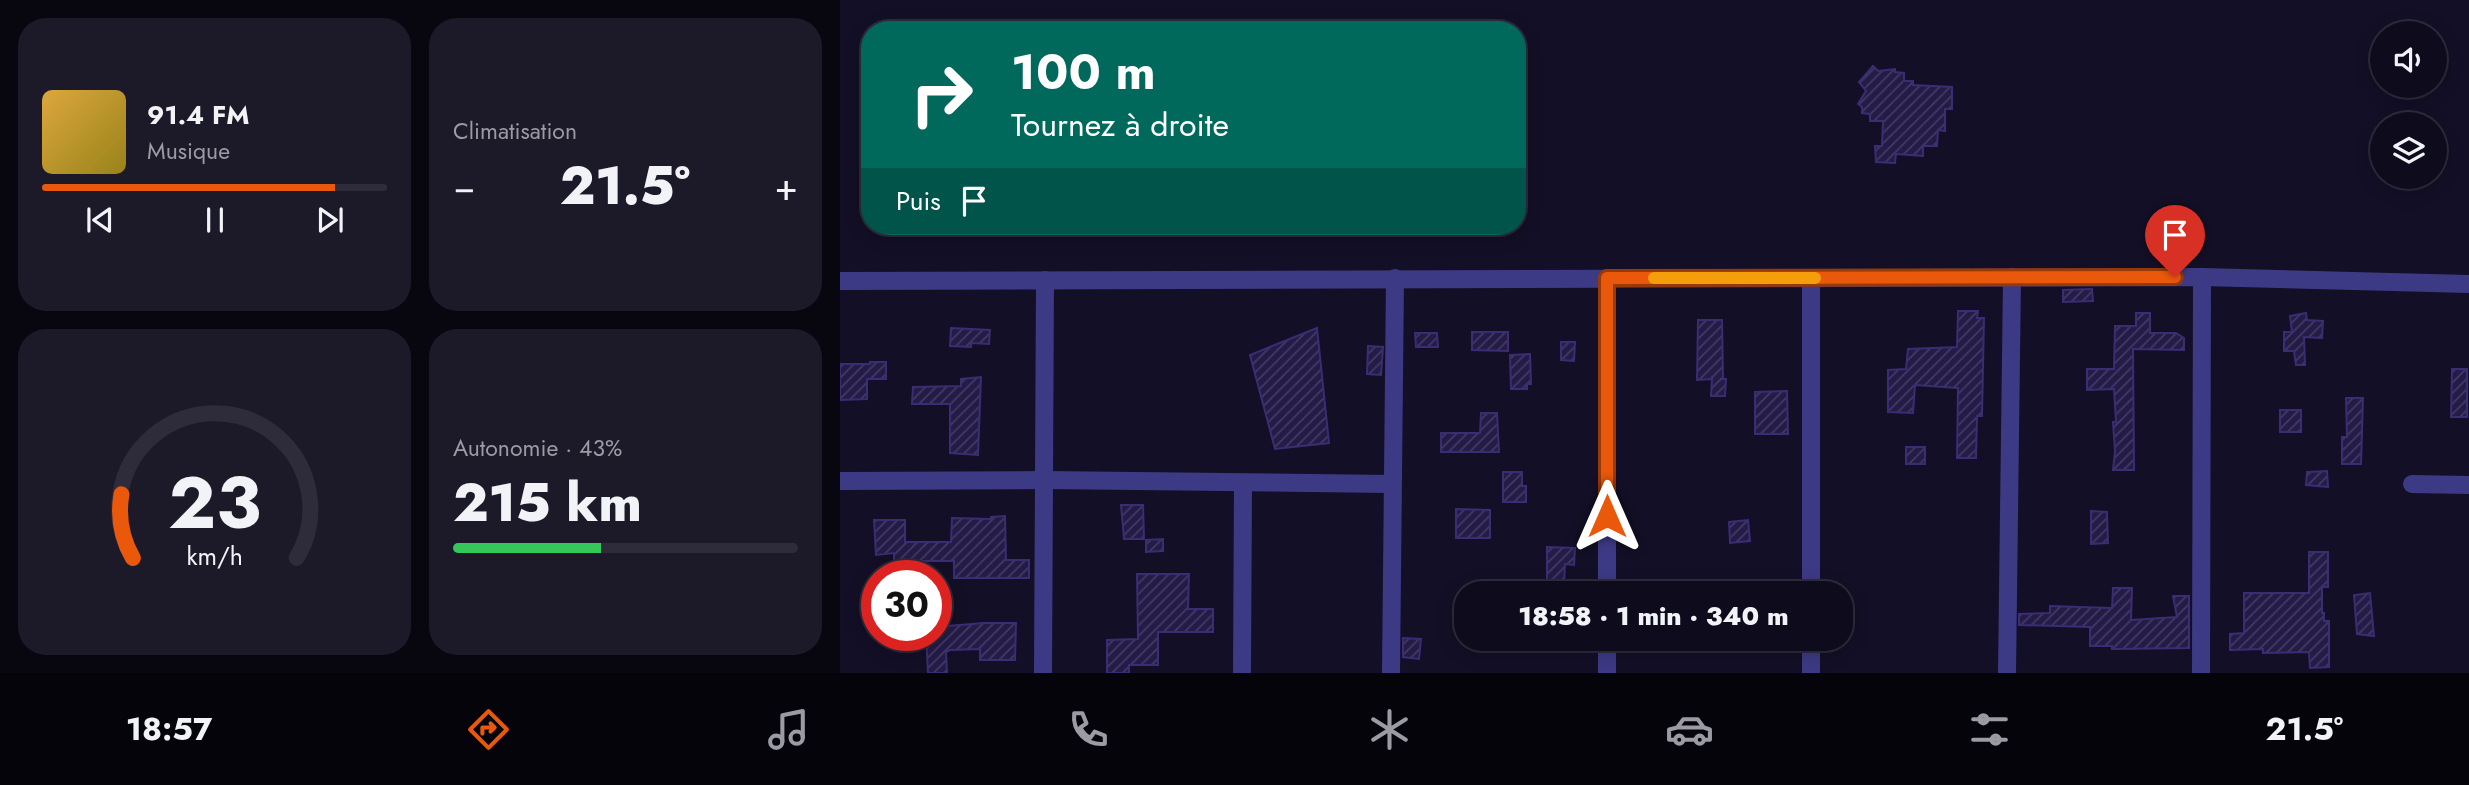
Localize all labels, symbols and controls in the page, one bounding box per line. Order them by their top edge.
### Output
map controls [2370,21,2447,189]
button: sound [2370,21,2447,98]
text: 100 m [1011,37,1156,107]
icon: right [896,49,987,140]
text: 91.4 FM [147,96,250,134]
text: Tournez à droite [1011,102,1229,148]
button: layers [2370,112,2447,189]
text: Climatisation [453,114,577,148]
text: Musique [147,134,230,168]
text: 21.5° [560,148,690,224]
text: − [453,159,475,214]
text: + [775,159,798,214]
text: Puis [896,182,941,220]
icon: arrive [955,182,993,220]
icon: previous [81,201,119,239]
icon: pause [196,201,234,239]
icon: next [311,201,349,239]
pin [2145,205,2205,277]
icon: arrive [2156,216,2194,254]
text: Autonomie · 43% [453,431,622,465]
text: 23 [168,450,261,555]
text: 215 km [453,465,642,541]
position arrow [1570,479,1644,553]
text: km/h [186,538,243,574]
speed limit sign: 30 [861,560,952,651]
text: 18:58 · 1 min · 340 m [1518,597,1789,635]
icon: directions [464,705,513,754]
icon: music [764,705,813,754]
icon: phone [1064,705,1113,754]
icon: climate [1365,705,1414,754]
icon: car [1665,705,1714,754]
icon: filters [1965,705,2014,754]
text: 18:57 [126,706,212,752]
text: 21.5° [2266,706,2343,752]

